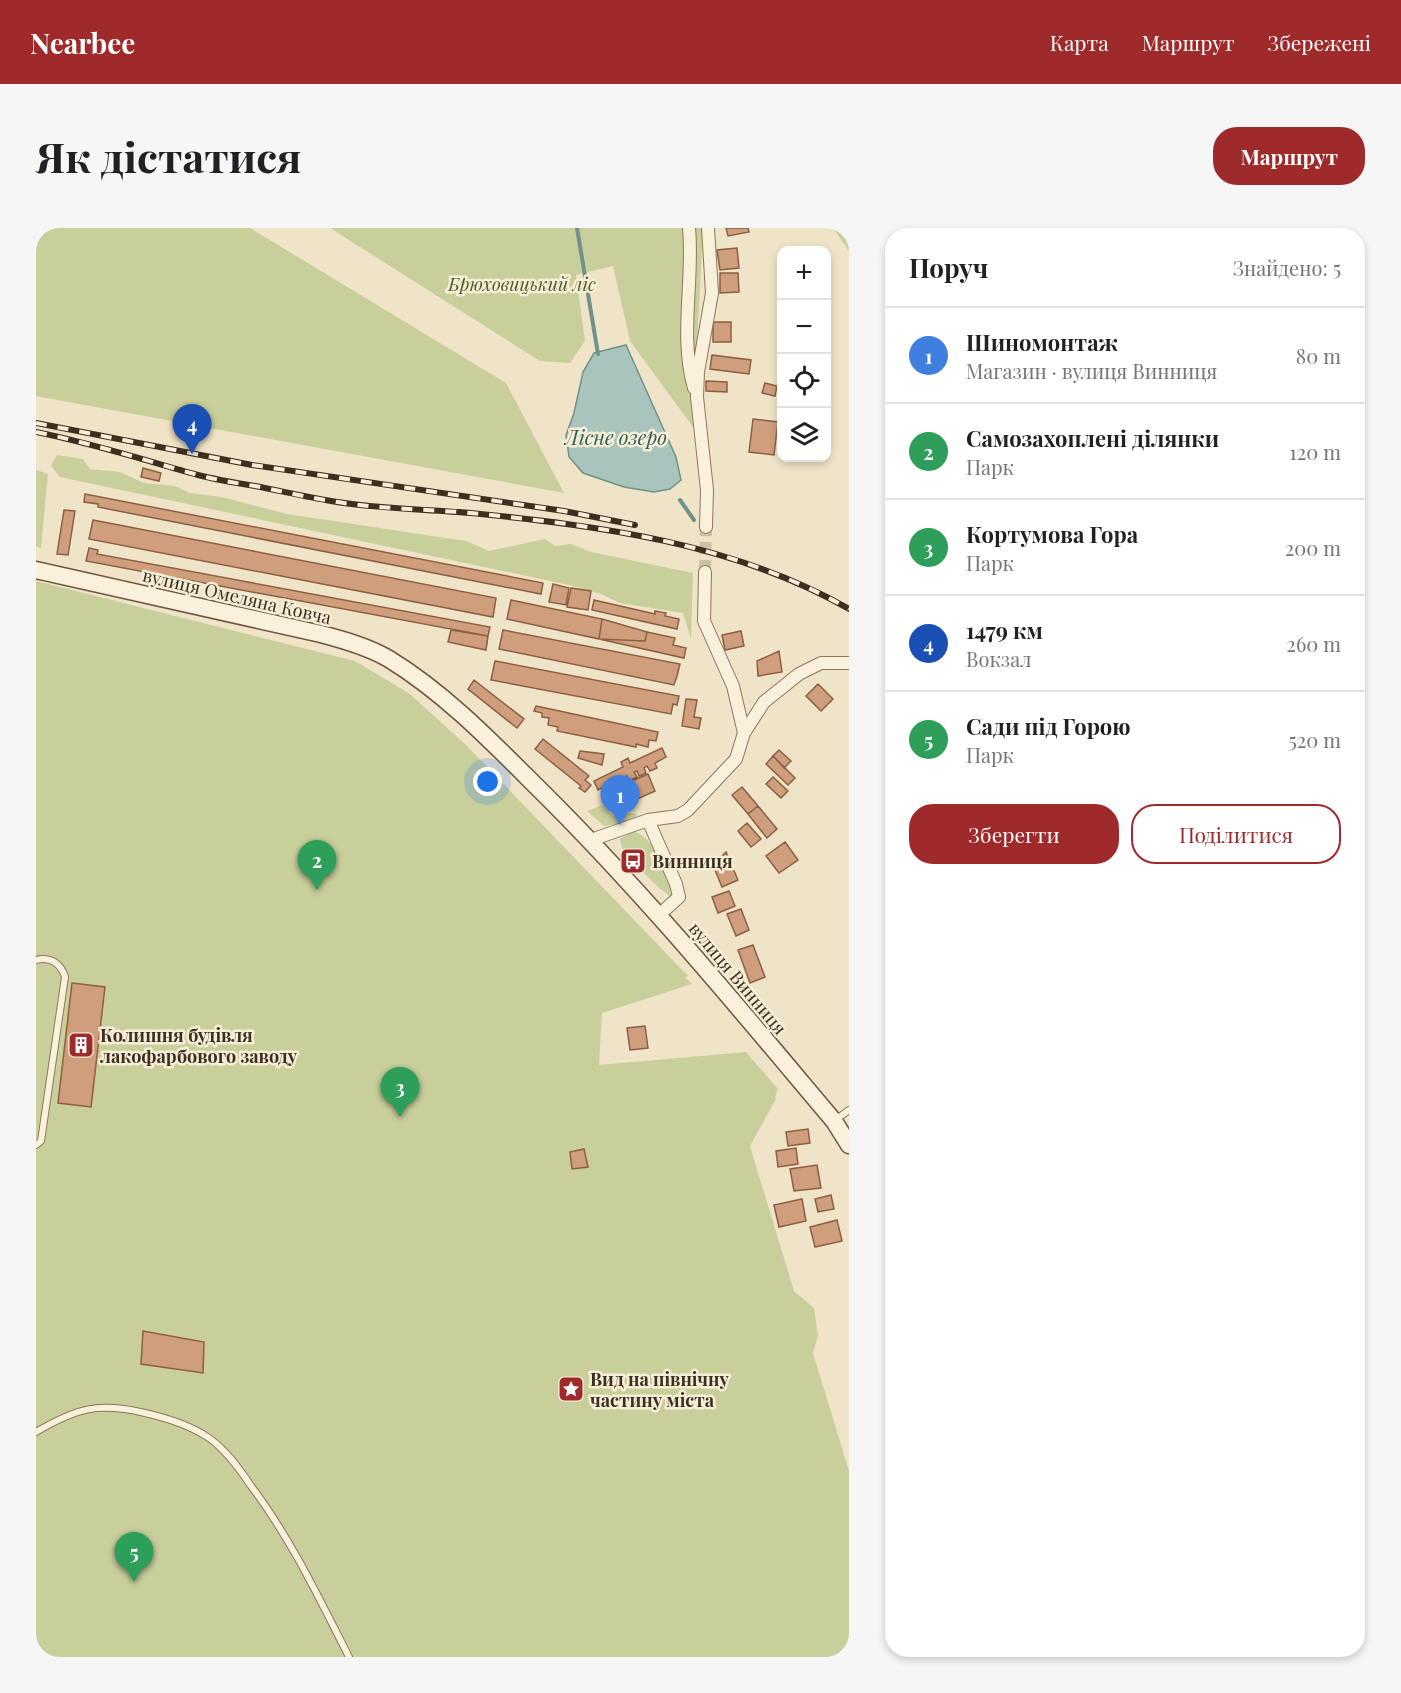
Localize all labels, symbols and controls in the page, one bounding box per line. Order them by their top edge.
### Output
text: Nearbee [30,24,135,61]
text: Карта [1050,28,1109,56]
text: Маршрут [1142,28,1234,56]
text: Збережені [1267,28,1371,56]
button: Маршрут [1213,127,1365,185]
text: Як дістатися [36,128,301,184]
map controls [777,246,831,462]
button: + [777,246,831,300]
text: Поруч [909,250,988,285]
text: Знайдено: 5 [1233,254,1341,281]
park label: Брюховицький ліс [447,272,596,296]
button: − [777,300,831,354]
text: Шиномонтаж [966,327,1118,357]
text: 1 [925,342,932,369]
text: 80 m [1296,342,1341,369]
button: locate [777,354,831,408]
text: Магазин · вулиця Винниця [966,357,1217,384]
pin: 4 [172,404,212,454]
button: layers [777,408,831,462]
water label: Лісне озеро [563,423,667,450]
text: Самозахоплені ділянки [966,423,1219,453]
text: 2 [923,438,934,465]
text: 120 m [1289,438,1341,465]
text: Парк [966,453,1014,480]
text: Кортумова Гора [966,519,1138,549]
text: 3 [924,534,933,561]
text: 200 m [1285,534,1341,561]
text: Парк [966,549,1014,576]
street label: вулиця Омеляна Ковча [140,563,334,629]
text: 1479 км [966,615,1043,645]
text: 4 [923,630,934,657]
text: 260 m [1286,630,1341,657]
text: Вокзал [966,645,1031,672]
text: Сади під Горою [966,711,1131,741]
text: 5 [924,726,933,753]
text: 520 m [1288,726,1341,753]
text: Парк [966,741,1014,768]
your location [473,767,502,796]
pin: 1 [600,776,640,825]
button: Зберегти [909,804,1119,864]
button: Поділитися [1131,804,1341,864]
pin: 2 [298,840,336,890]
bus stop icon: Винниця [618,846,648,876]
place label: Винниця [652,849,733,873]
street label: вулиця Винниця [684,917,792,1040]
place label: Колишня будівля лакофарбового заводу [100,1023,298,1068]
building icon: Колишня будівля лакофарбового заводу [66,1030,96,1060]
pin: 3 [380,1068,420,1117]
place label: Вид на північну частину міста [590,1367,730,1412]
place icon: Вид на північну частину міста [556,1374,586,1404]
pin: 5 [114,1532,154,1582]

